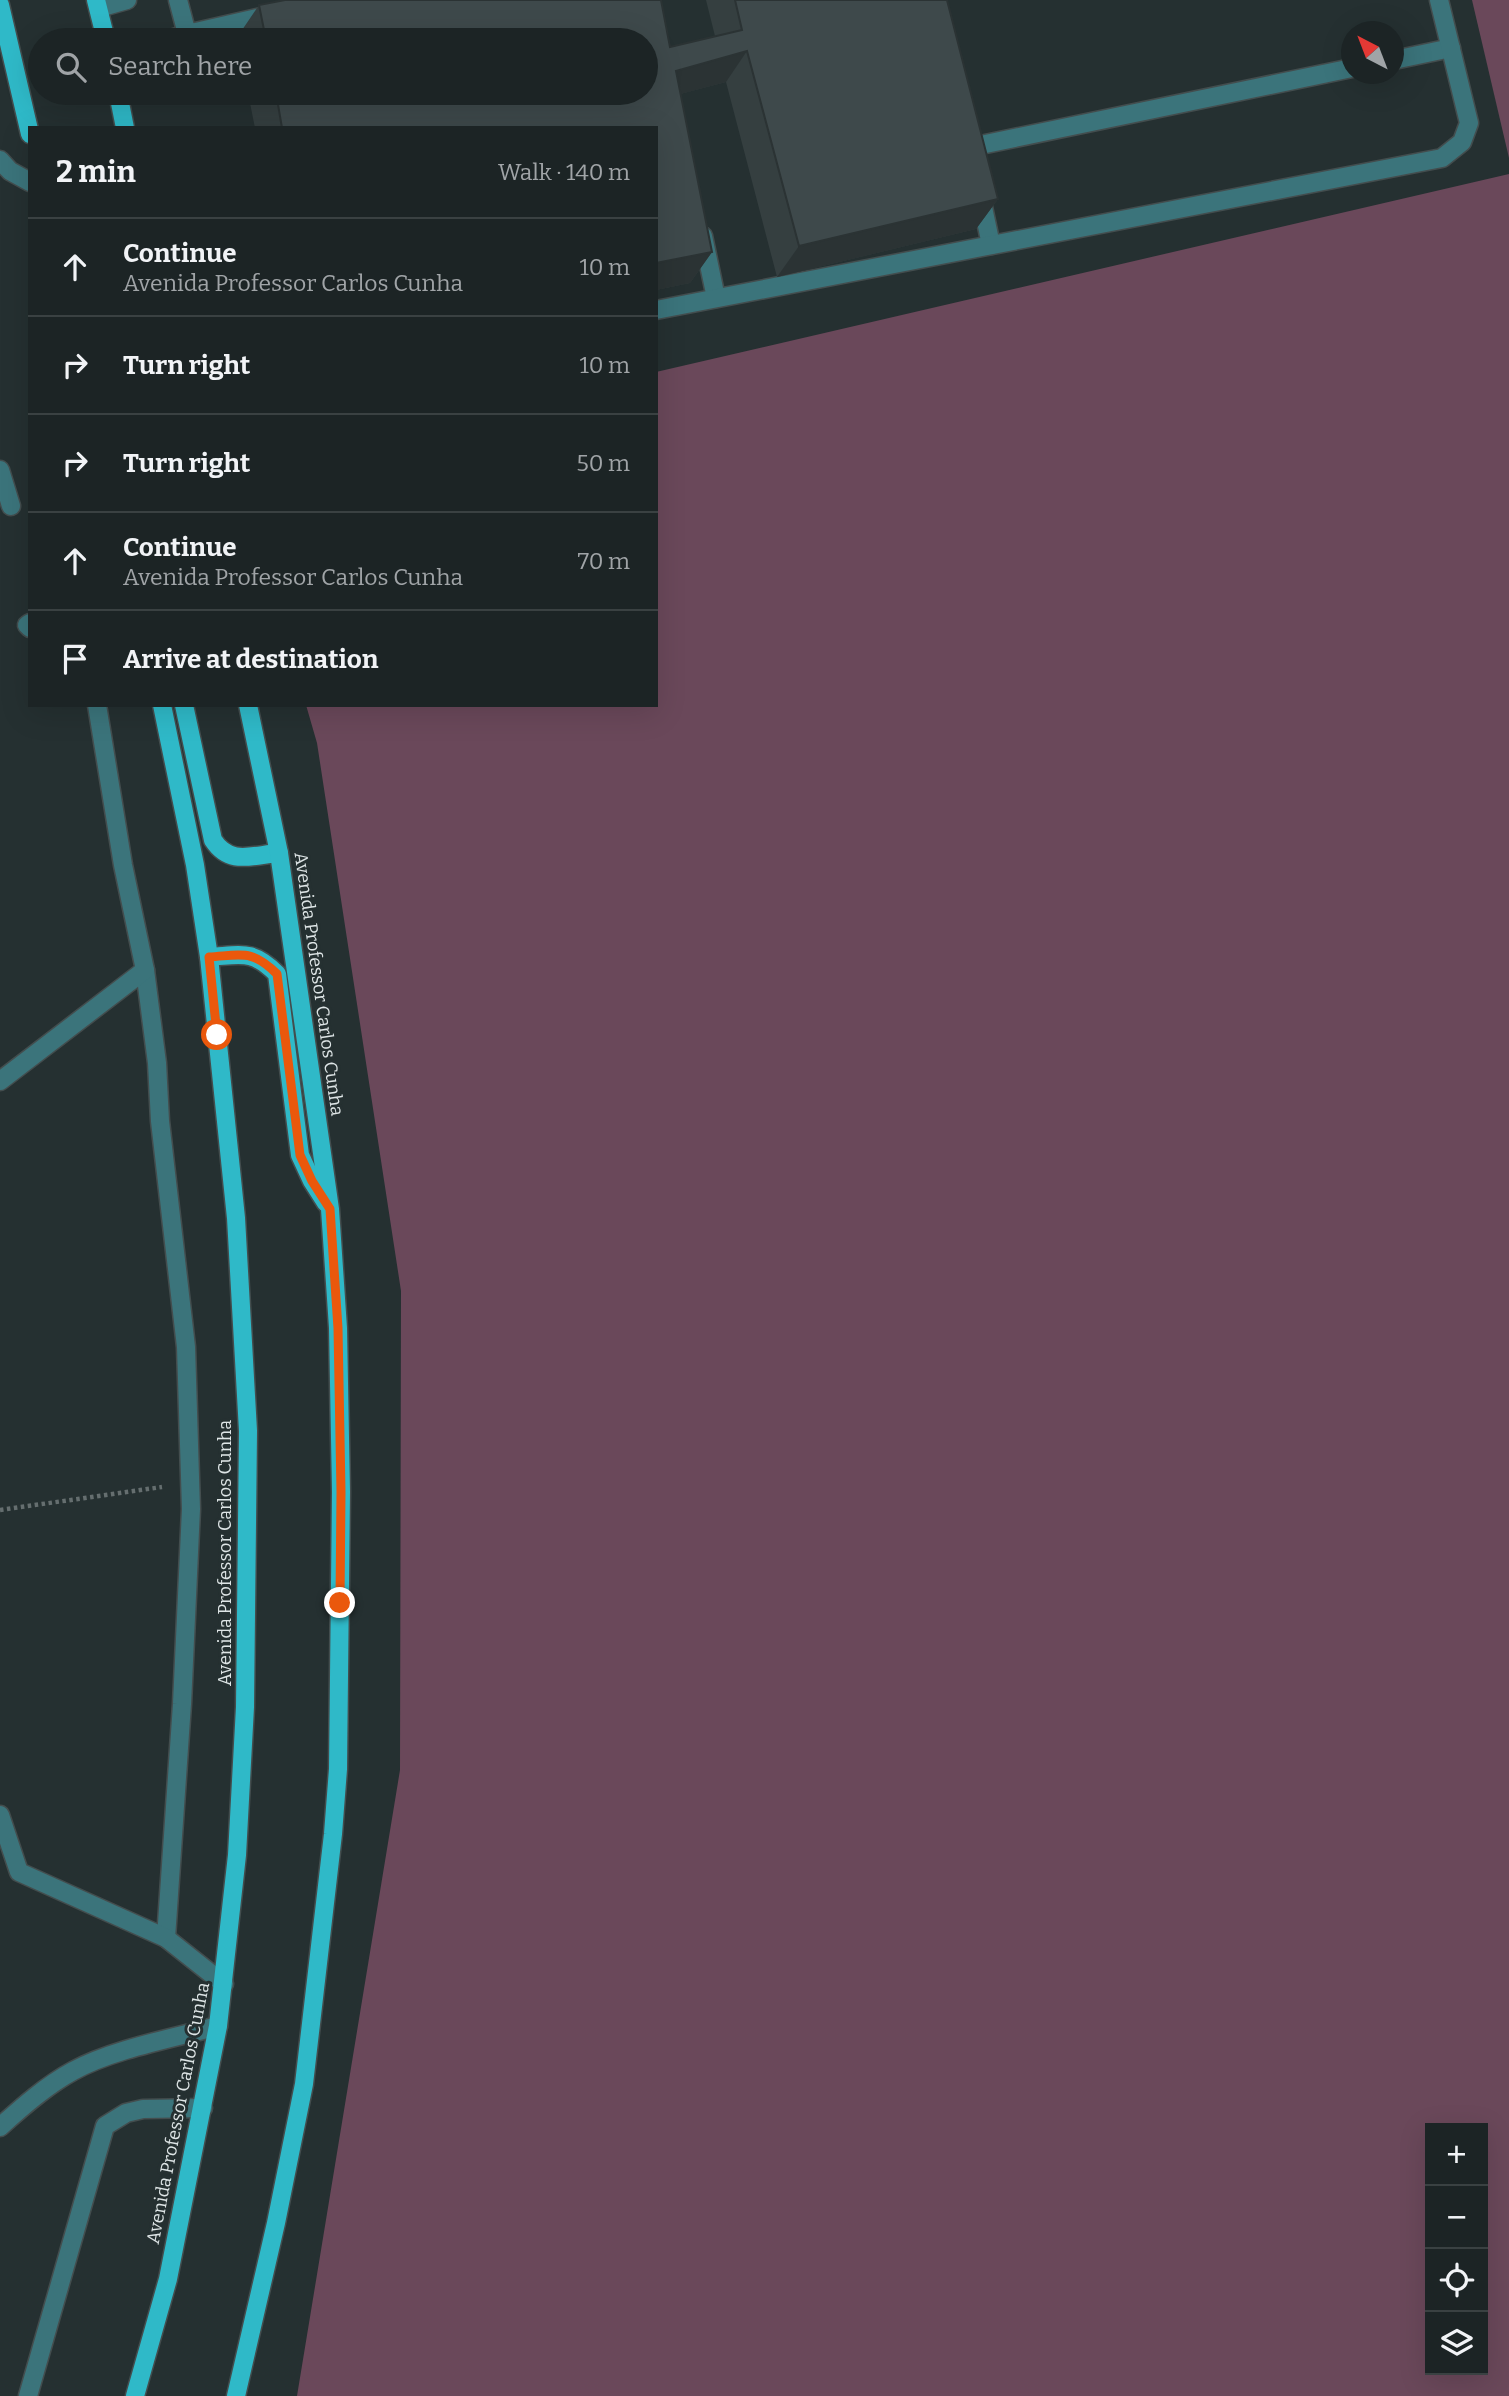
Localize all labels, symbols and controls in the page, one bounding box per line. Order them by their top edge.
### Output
north arrow [1341,21,1404,84]
search box [28,28,658,105]
icon: search [52,48,90,86]
text: Search here [108,51,252,82]
text: 2 min [56,154,136,190]
text: Walk · 140 m [498,158,630,186]
text: Continue [123,238,237,269]
icon: ahead [56,248,94,286]
text: 10 m [579,253,630,281]
text: Avenida Professor Carlos Cunha [123,269,463,297]
icon: right [56,346,94,384]
text: Turn right [123,350,250,381]
text: 10 m [579,351,630,379]
icon: right [56,444,94,482]
text: Turn right [123,448,250,479]
text: 50 m [576,449,630,477]
text: Continue [123,532,237,563]
icon: ahead [56,542,94,580]
text: 70 m [578,547,630,575]
text: Avenida Professor Carlos Cunha [123,563,463,591]
icon: arrive [56,640,94,678]
text: Arrive at destination [123,644,378,675]
street label: Avenida Professor Carlos Cunha [290,851,348,1117]
route start [201,1019,232,1050]
street label: Avenida Professor Carlos Cunha [214,1420,236,1686]
route end [324,1587,355,1618]
street label: Avenida Professor Carlos Cunha [142,1980,214,2246]
map controls [1425,2123,1488,2375]
button: + [1425,2123,1488,2186]
button: − [1425,2186,1488,2249]
button: locate [1425,2249,1488,2312]
button: layers [1425,2312,1488,2375]

